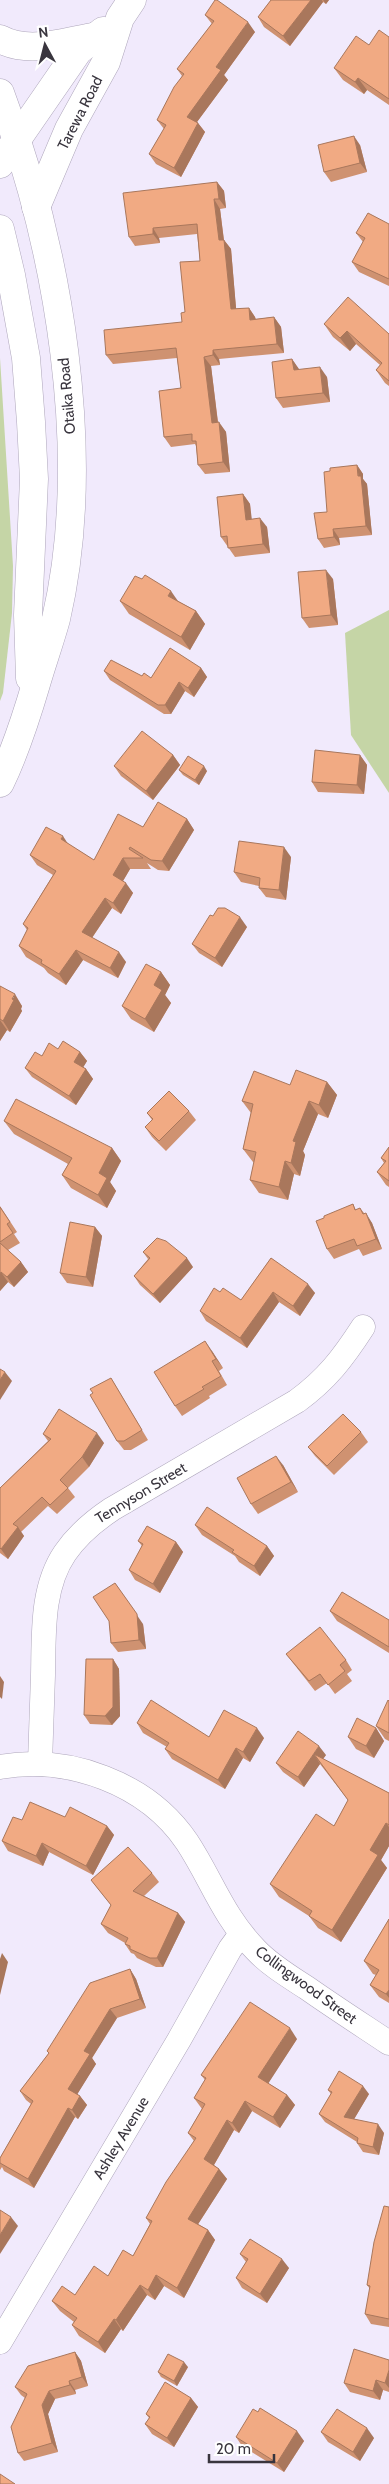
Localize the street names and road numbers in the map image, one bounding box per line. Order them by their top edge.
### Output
street label: Tarewa Road [54,73,106,153]
street label: Otaika Road [55,357,79,435]
street label: Tennyson Street [92,1459,190,1527]
street label: Collingwood Street [252,1942,360,2028]
street label: Ashley Avenue [89,2093,153,2183]

